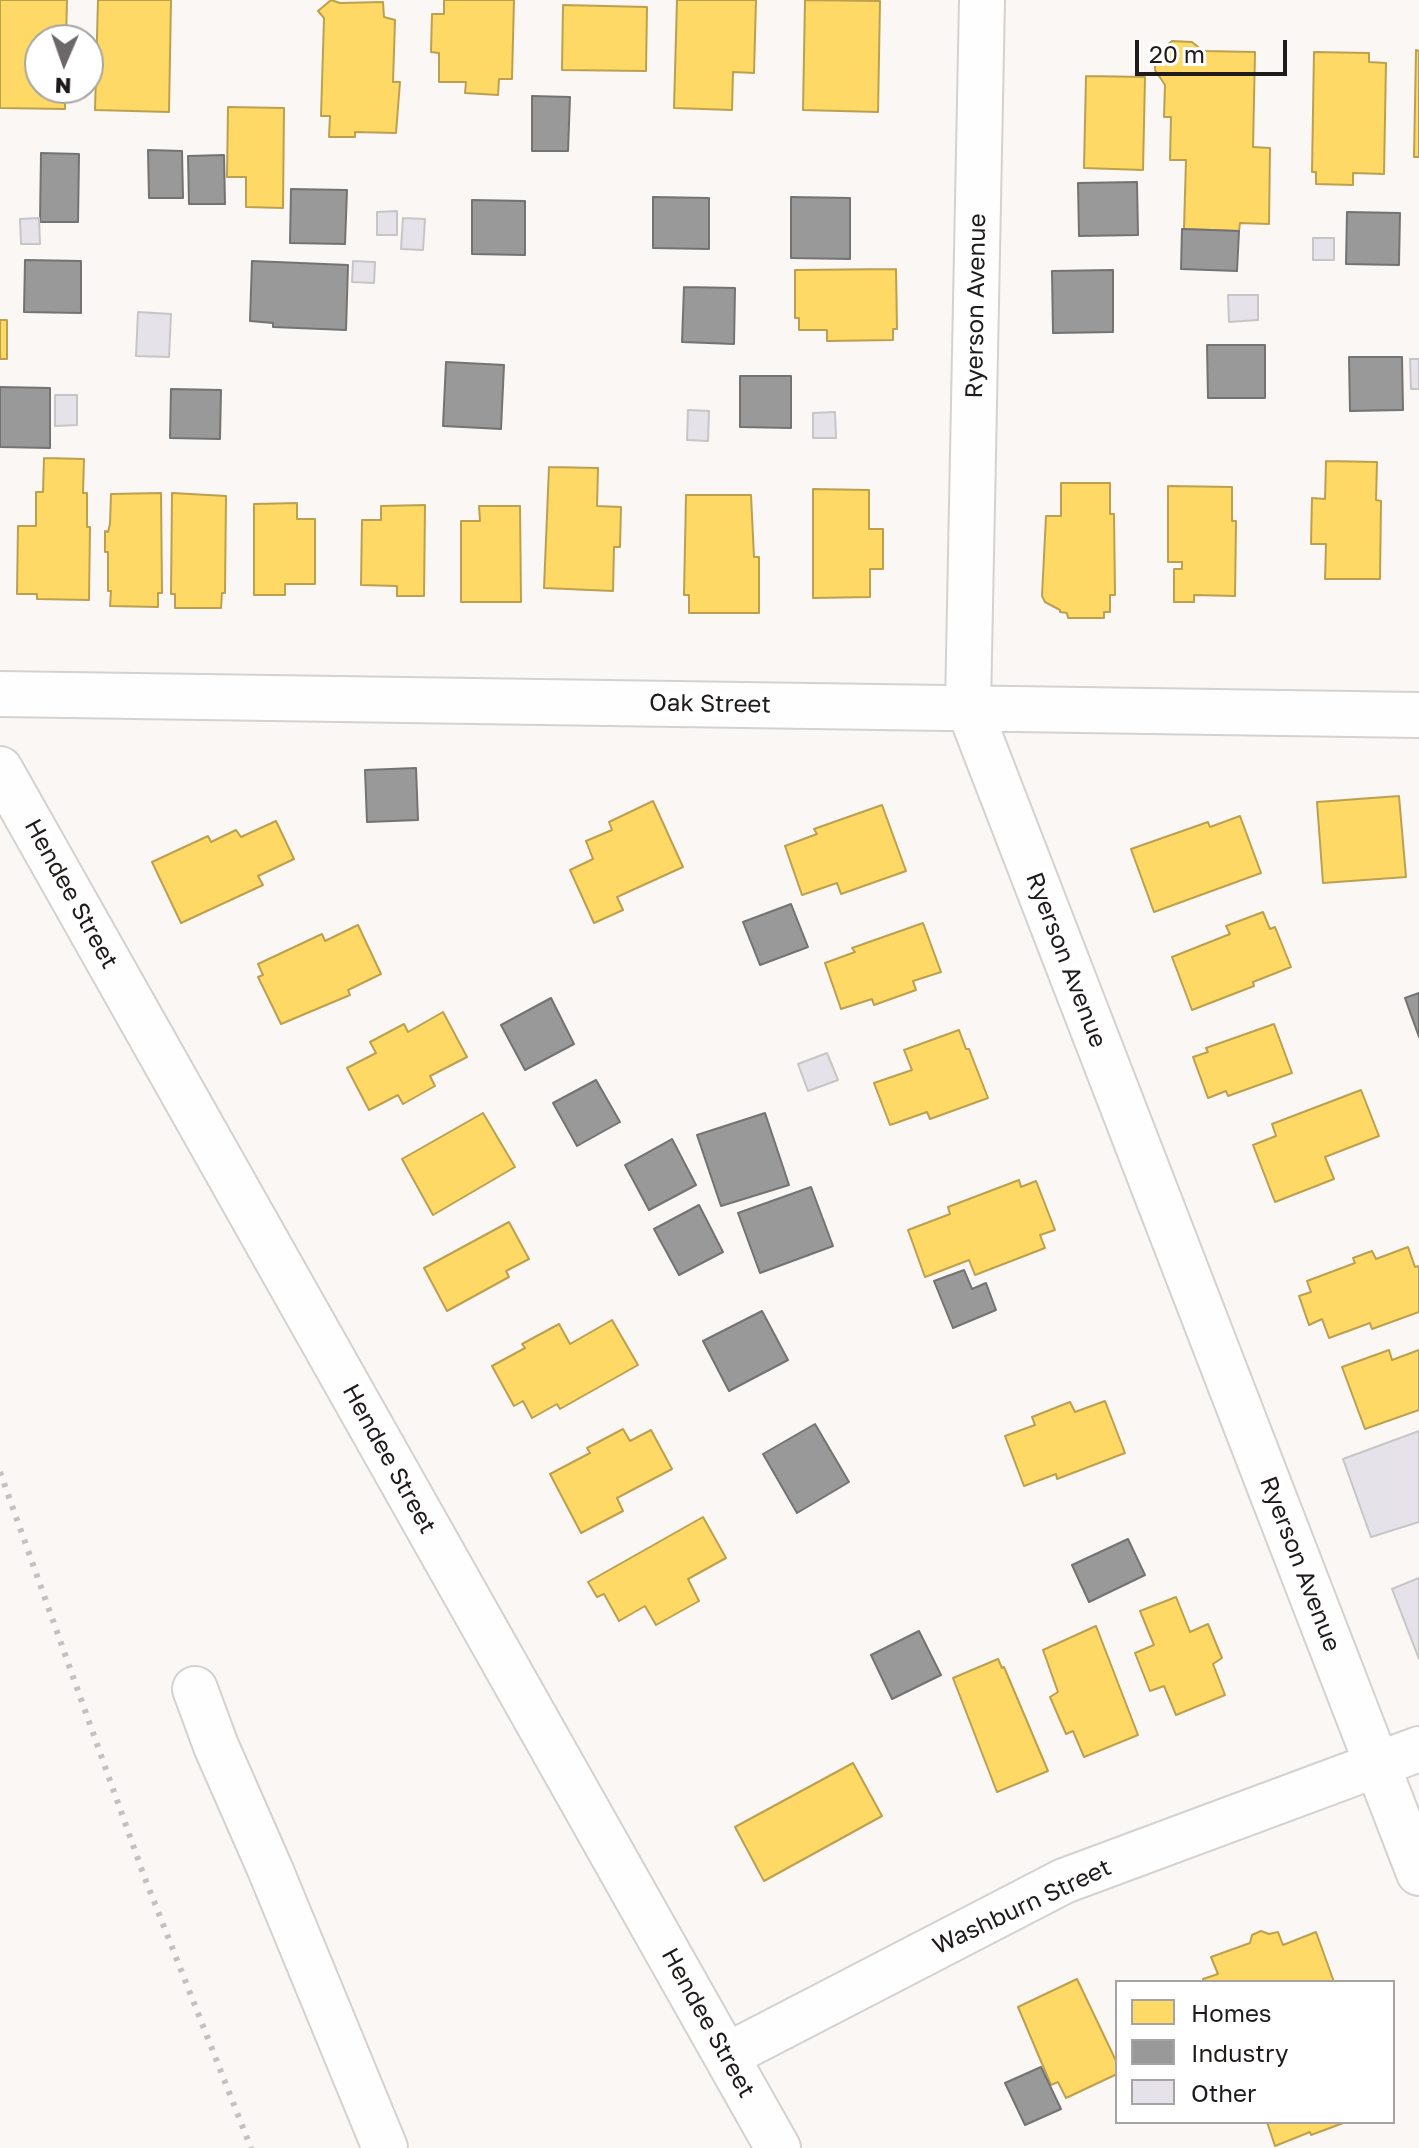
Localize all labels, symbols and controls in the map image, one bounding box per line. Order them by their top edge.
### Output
north arrow [24,24,104,104]
scale bar [1139,24,1291,74]
text: 20 m [1149,39,1205,68]
text: N [54,73,72,100]
street label: Ryerson Avenue [960,213,992,399]
street label: Oak Street [649,689,771,719]
street label: Hendee Street [18,814,124,974]
street label: Ryerson Avenue [1019,868,1113,1052]
street label: Hendee Street [336,1379,442,1539]
street label: Ryerson Avenue [1253,1472,1347,1656]
street label: Washburn Street [928,1853,1116,1961]
street label: Hendee Street [655,1943,761,2103]
legend [1115,1980,1395,2124]
text: Homes [1191,1998,1272,2027]
text: Industry [1191,2038,1288,2067]
text: Other [1191,2078,1256,2107]

